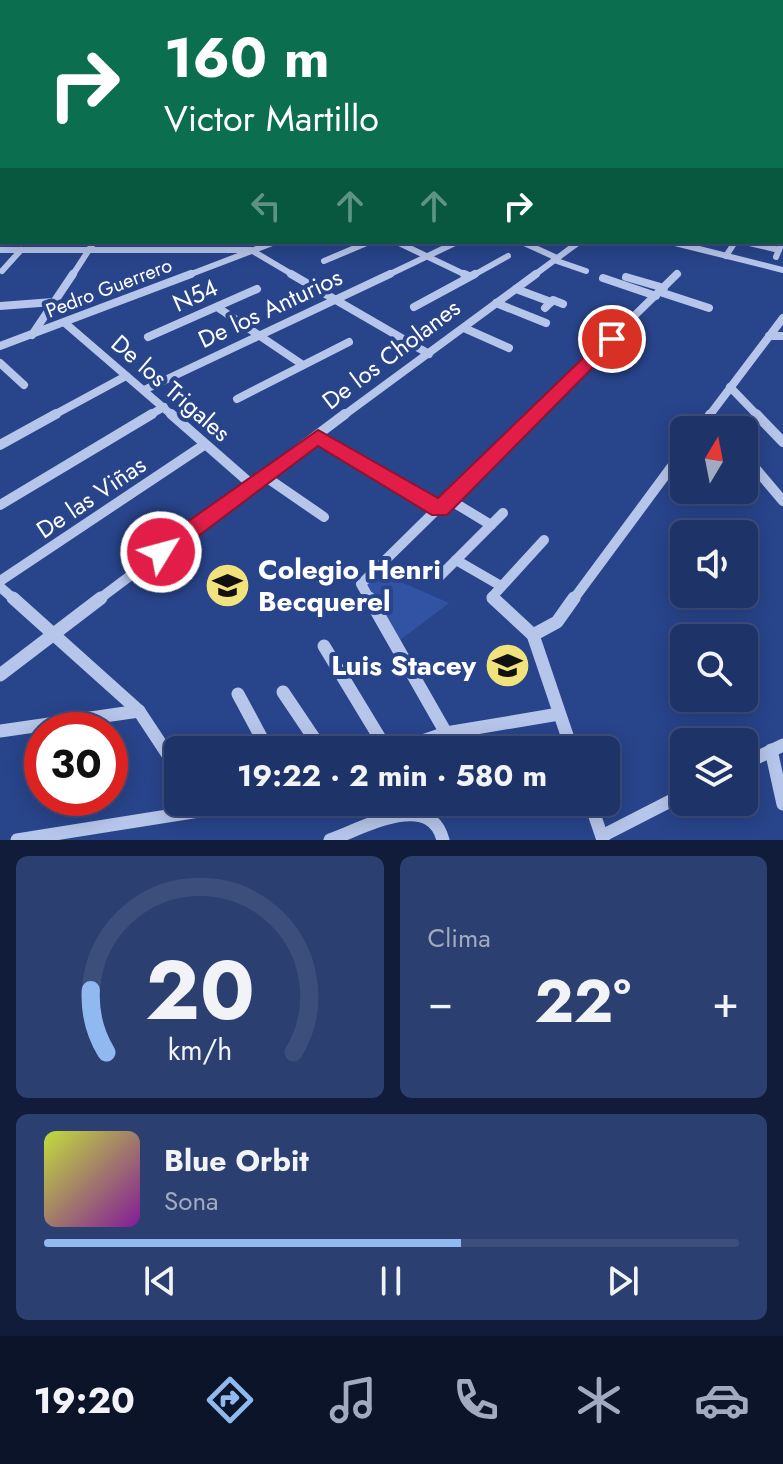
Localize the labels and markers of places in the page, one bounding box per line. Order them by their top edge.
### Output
pin [578,305,646,373]
place label: Colegio Henri Becquerel [258,549,441,622]
school or university icon: Colegio Henri Becquerel [203,561,251,609]
school or university icon: Luis Stacey [483,641,531,689]
place label: Luis Stacey [331,645,476,686]

